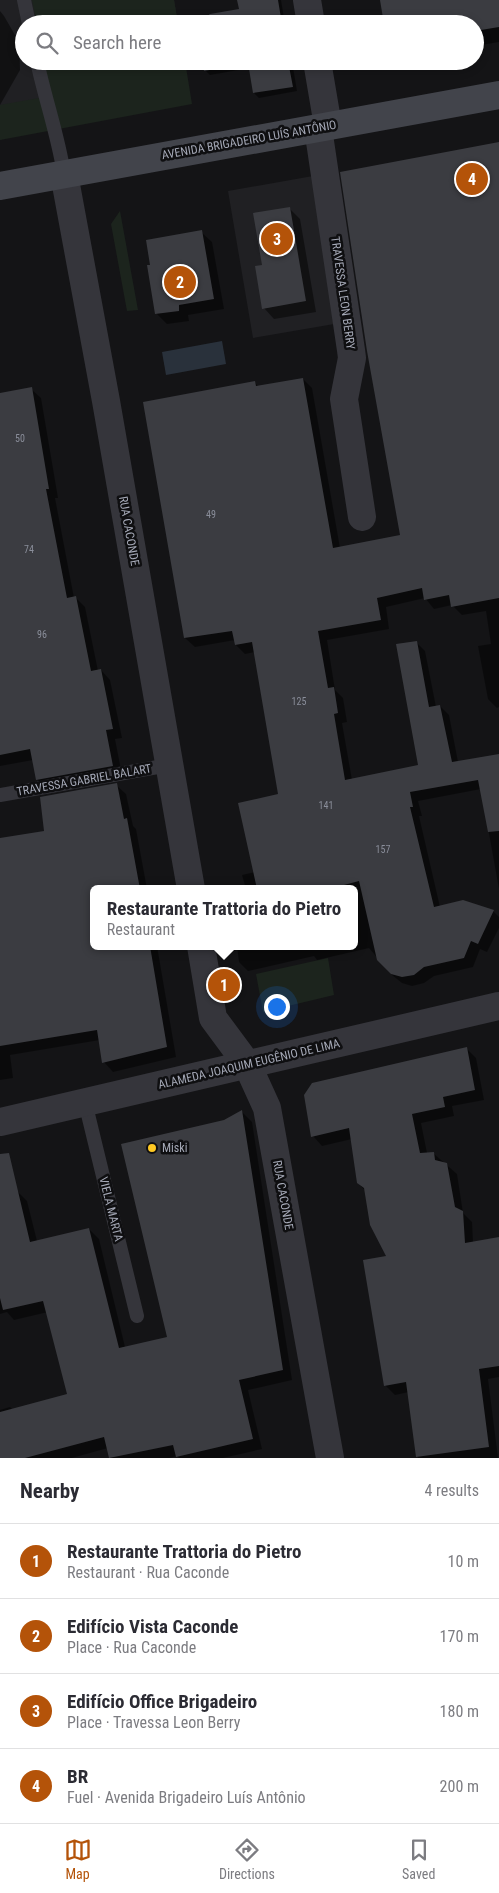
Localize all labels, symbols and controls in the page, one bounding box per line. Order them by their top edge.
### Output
search box [15,15,484,70]
icon: search [33,29,61,57]
text: Search here [73,31,161,54]
street label: AVENIDA BRIGADEIRO LUÍS ANTÔNIO [160,117,338,162]
pin: 4 [456,160,488,198]
pin: 3 [261,220,293,258]
street label: TRAVESSA LEON BERRY [328,235,358,351]
pin: 2 [164,263,196,301]
house number: 50 [15,433,25,444]
street label: RUA CACONDE [116,495,142,567]
house number: 49 [206,509,216,520]
house number: 74 [24,544,34,555]
house number: 96 [37,629,47,640]
house number: 125 [292,696,306,707]
street label: TRAVESSA GABRIEL BALART [16,761,152,799]
house number: 141 [319,800,333,811]
house number: 157 [376,844,390,855]
popup [90,885,358,950]
text: Restaurante Trattoria do Pietro [107,897,341,920]
text: Restaurant [107,920,175,939]
pin: 1 [208,966,240,1004]
your location [264,994,290,1020]
street label: ALAMEDA JOAQUIM EUGÊNIO DE LIMA [157,1035,341,1092]
place label: Miski [162,1141,187,1155]
marker: Miski [146,1142,158,1154]
street label: RUA CACONDE [270,1159,296,1231]
street label: VIELA MARTA [96,1175,126,1243]
text: Nearby [20,1479,79,1503]
text: 4 results [424,1481,479,1500]
text: Restaurante Trattoria do Pietro [67,1540,301,1563]
text: 1 [32,1552,40,1571]
text: 10 m [447,1552,479,1571]
text: Restaurant · Rua Caconde [67,1563,229,1582]
text: Edifício Vista Caconde [67,1615,238,1638]
text: 2 [32,1627,40,1646]
text: 170 m [440,1627,479,1646]
text: Place · Rua Caconde [67,1638,196,1657]
text: Edifício Office Brigadeiro [67,1690,257,1713]
text: 3 [32,1702,40,1721]
text: 180 m [440,1702,479,1721]
text: Place · Travessa Leon Berry [67,1713,240,1732]
text: BR [67,1765,88,1788]
text: 4 [32,1777,40,1796]
text: 200 m [440,1777,479,1796]
text: Fuel · Avenida Brigadeiro Luís Antônio [67,1788,306,1807]
tab: Map [64,1836,92,1882]
tab: Directions [219,1836,275,1882]
tab: Saved [402,1836,435,1882]

